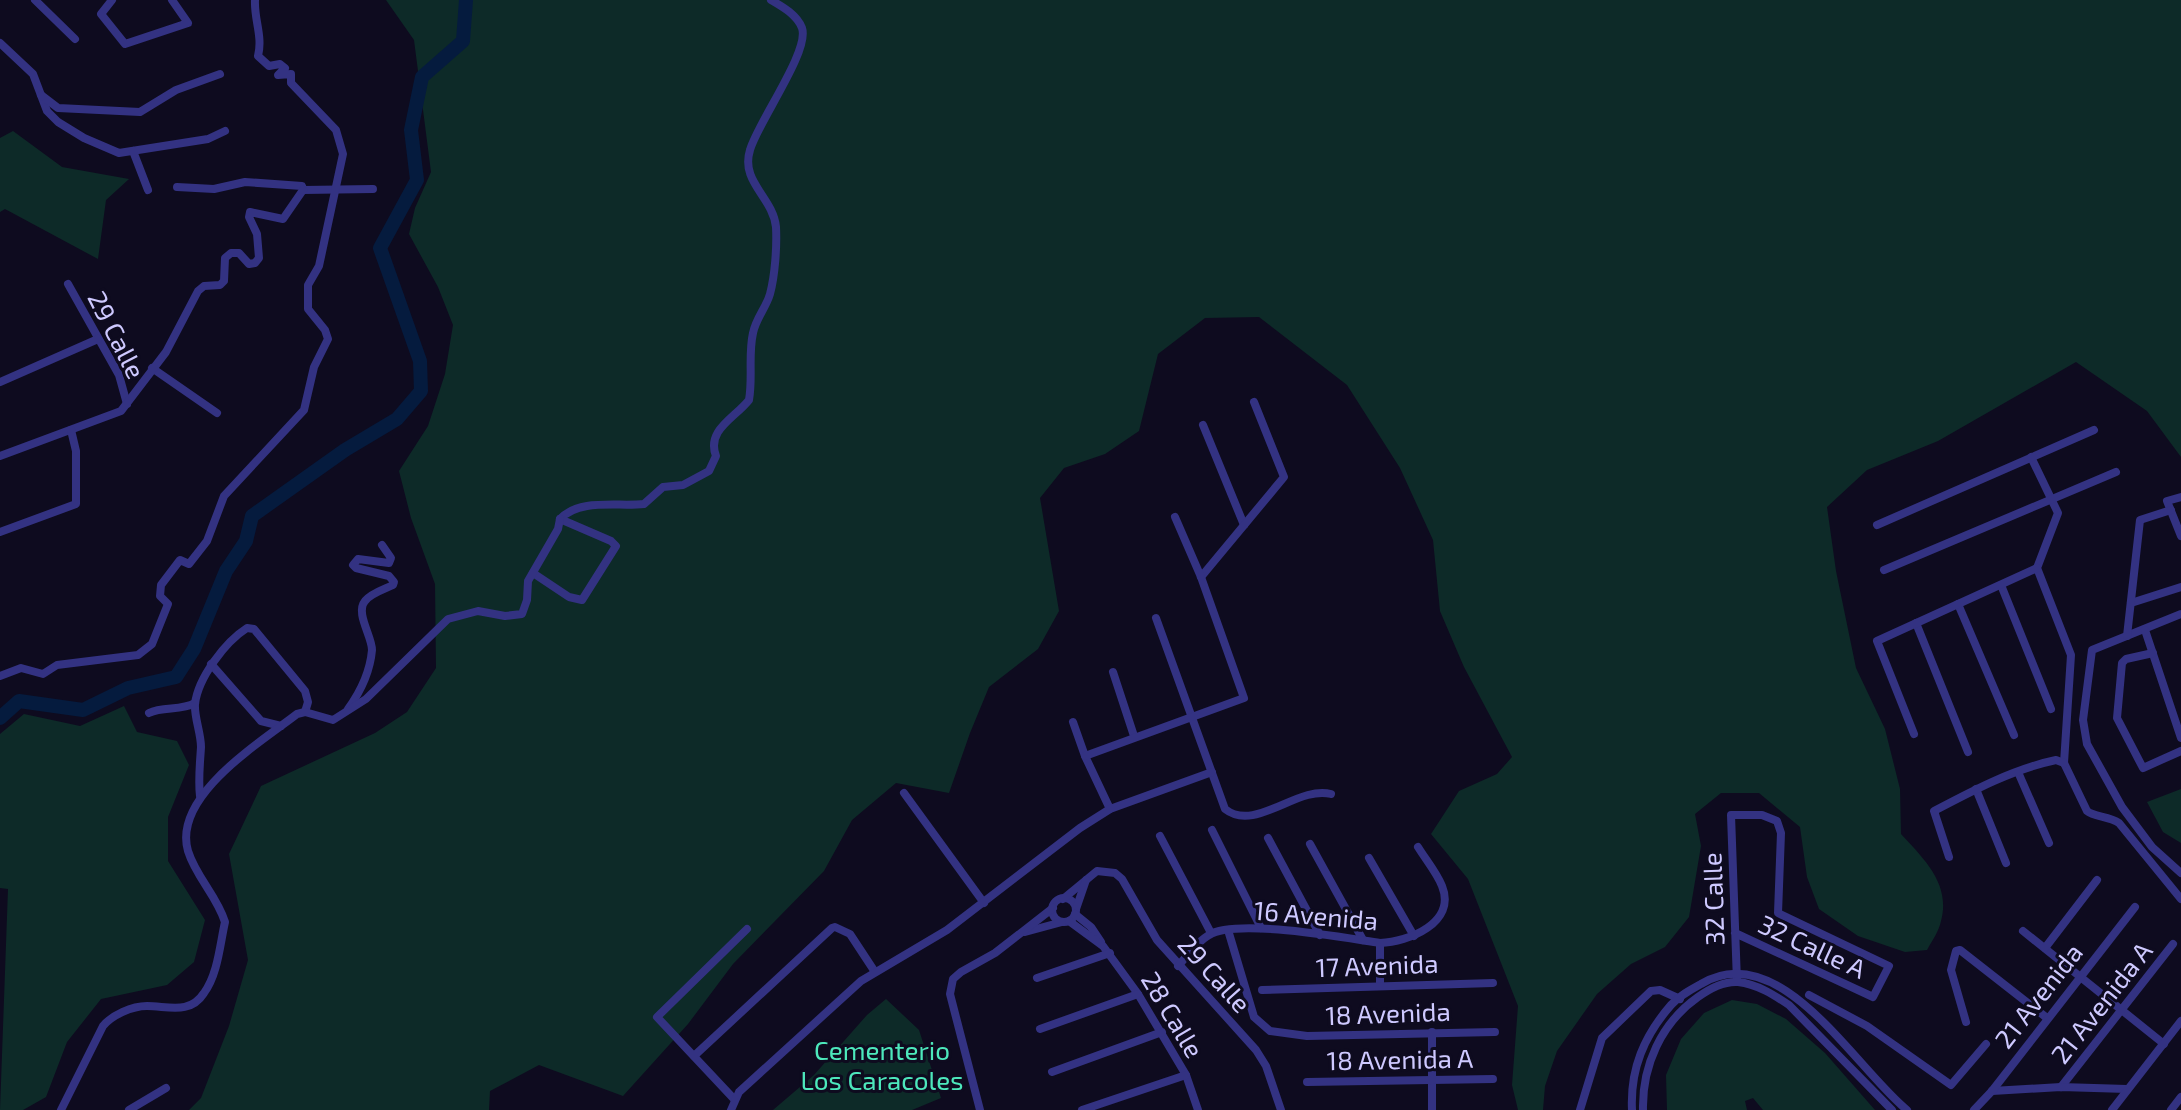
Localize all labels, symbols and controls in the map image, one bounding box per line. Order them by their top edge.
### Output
street label: 29 Calle [82,285,152,383]
street label: 32 Calle [1695,852,1730,946]
street label: 16 Avenida [1253,894,1379,935]
street label: 32 Calle A [1754,907,1871,984]
street label: 29 Calle [1172,928,1258,1018]
street label: 21 Avenida A [2044,935,2158,1069]
street label: 21 Avenida [1987,937,2088,1054]
street label: 17 Avenida [1315,947,1439,982]
street label: 28 Calle [1136,966,1211,1063]
street label: 18 Avenida [1325,995,1451,1030]
park label: Cementerio Los Caracoles [800,1034,964,1095]
street label: 18 Avenida A [1326,1042,1474,1075]

